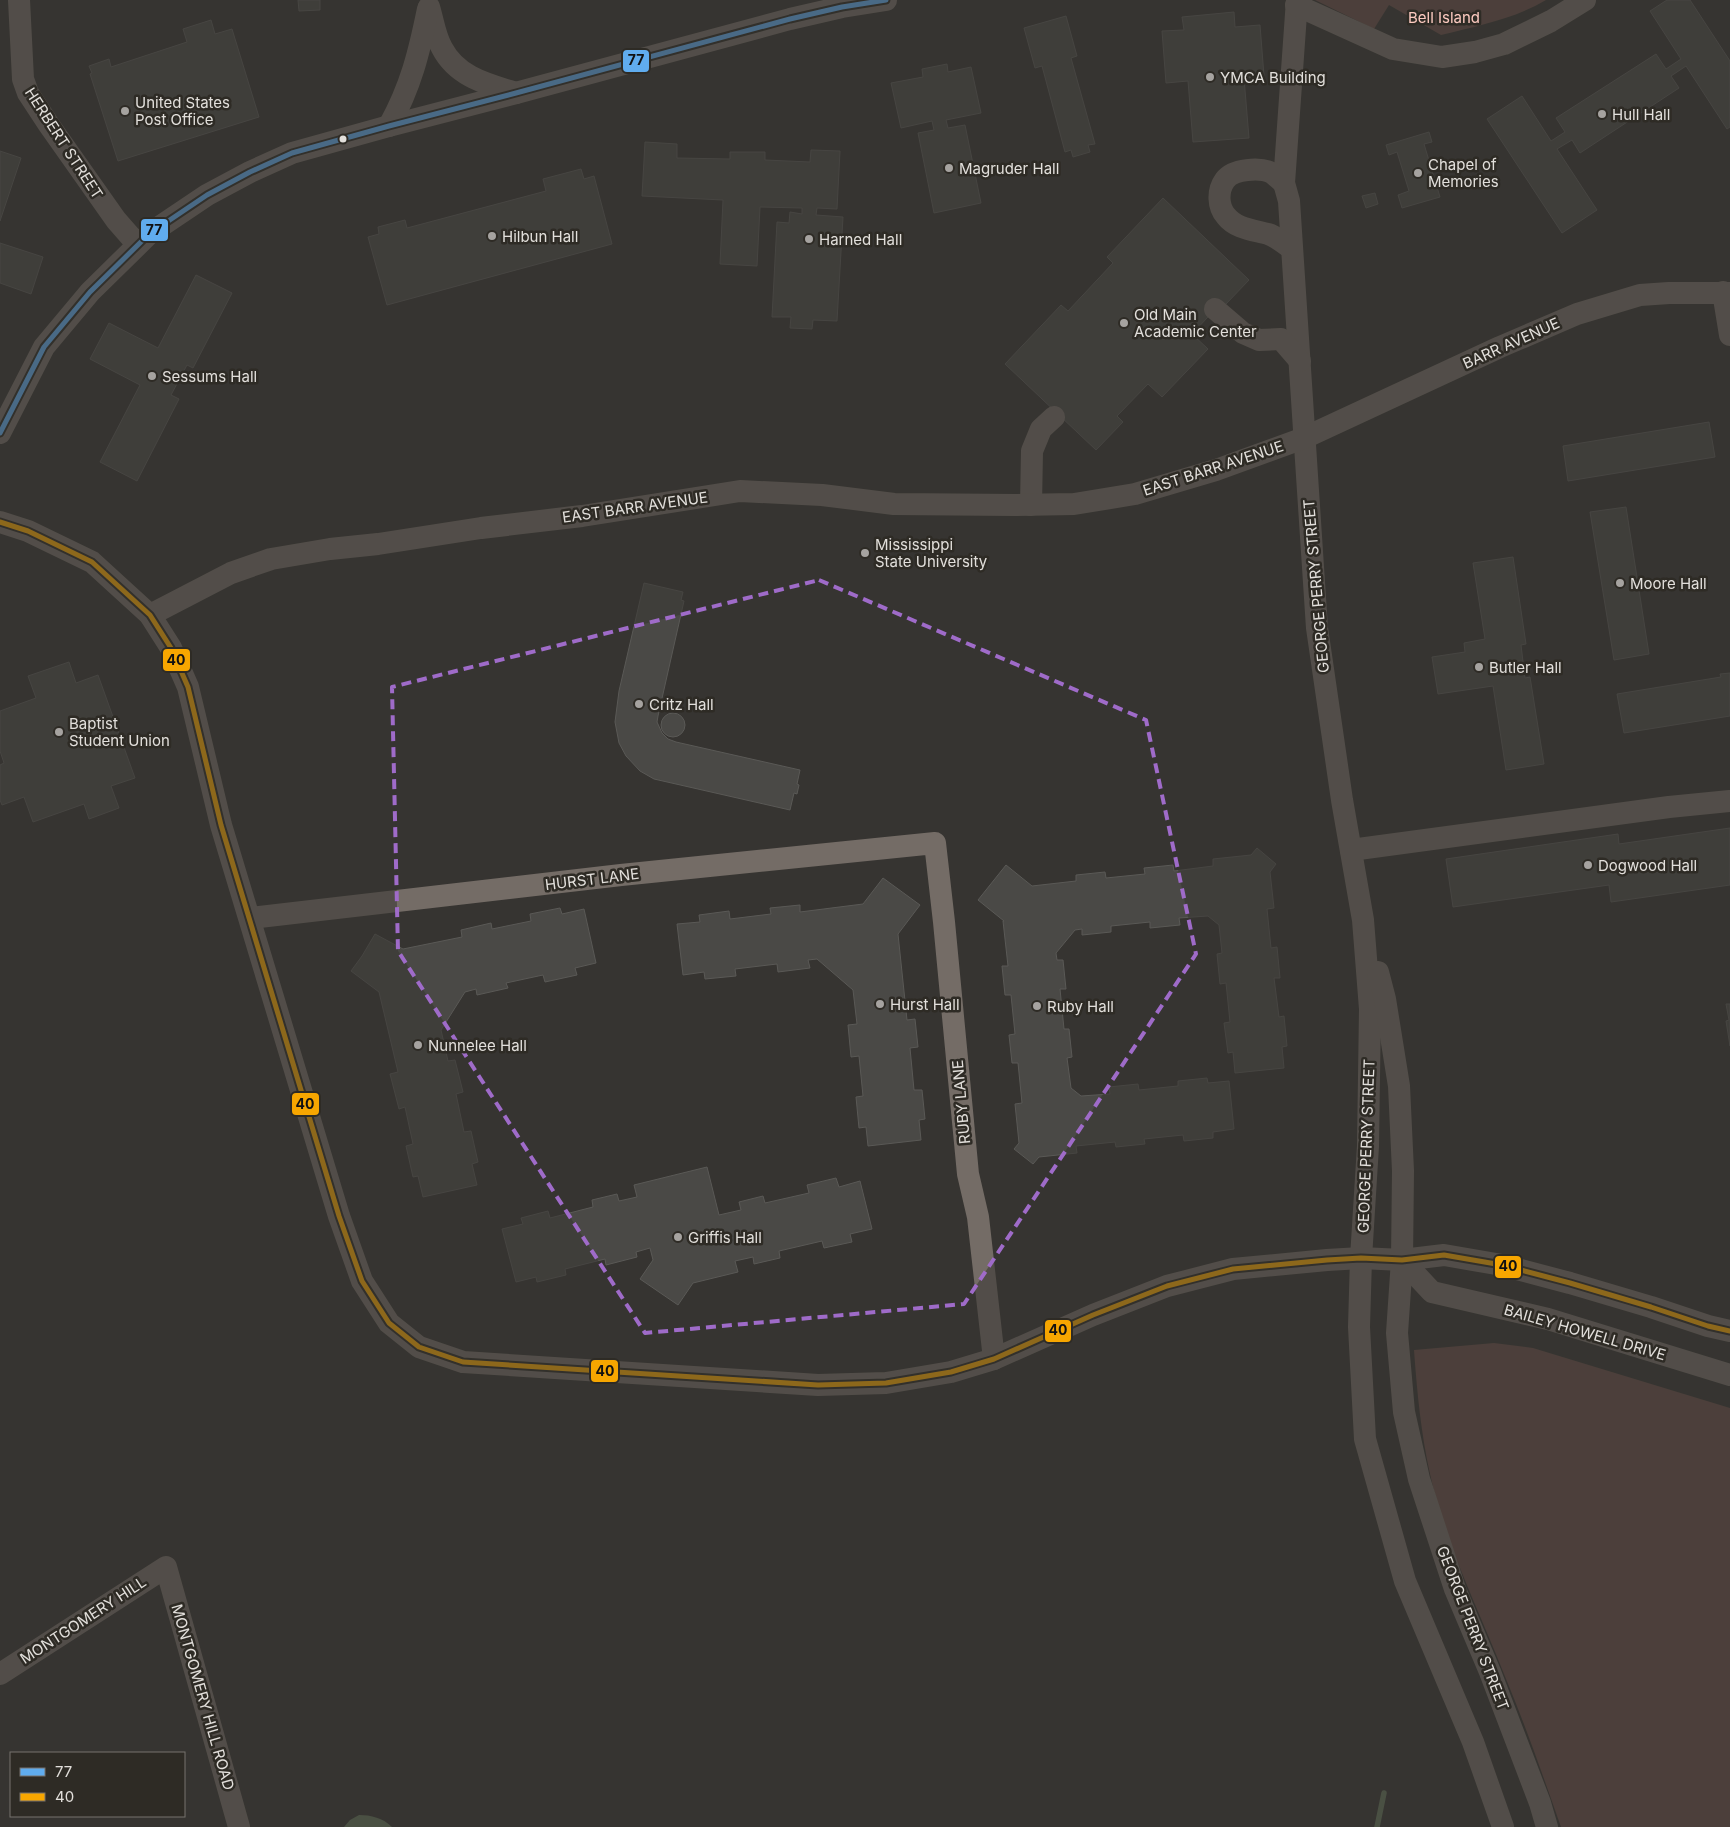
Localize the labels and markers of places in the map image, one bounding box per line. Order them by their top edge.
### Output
place label: YMCA Building [1220,68,1326,87]
marker: YMCA Building [1204,71,1216,83]
place label: United States Post Office [135,93,230,129]
marker: United States Post Office [119,105,131,117]
place label: Hull Hall [1612,105,1670,124]
marker: Hull Hall [1596,108,1608,120]
unlabelled marker [338,134,348,144]
place label: Chapel of Memories [1428,155,1499,191]
place label: Magruder Hall [959,159,1059,178]
marker: Magruder Hall [943,162,955,174]
marker: Chapel of Memories [1412,167,1424,179]
place label: Hilbun Hall [502,227,578,246]
marker: Hilbun Hall [486,230,498,242]
place label: Harned Hall [819,230,902,249]
marker: Harned Hall [803,233,815,245]
place label: Old Main Academic Center [1134,305,1257,341]
marker: Old Main Academic Center [1118,317,1130,329]
place label: Sessums Hall [162,367,257,386]
marker: Sessums Hall [146,370,158,382]
place label: Mississippi State University [875,535,988,571]
marker: Mississippi State University [859,547,871,559]
place label: Moore Hall [1630,574,1707,593]
marker: Moore Hall [1614,577,1626,589]
place label: Butler Hall [1489,658,1562,677]
marker: Butler Hall [1473,661,1485,673]
place label: Critz Hall [649,695,714,714]
marker: Critz Hall [633,698,645,710]
place label: Baptist Student Union [69,714,170,750]
marker: Baptist Student Union [53,726,65,738]
place label: Dogwood Hall [1598,856,1697,875]
marker: Dogwood Hall [1582,859,1594,871]
place label: Hurst Hall [890,995,960,1014]
place label: Ruby Hall [1047,997,1114,1016]
marker: Hurst Hall [874,998,886,1010]
marker: Ruby Hall [1031,1000,1043,1012]
place label: Nunnelee Hall [428,1036,527,1055]
marker: Nunnelee Hall [412,1039,424,1051]
place label: Griffis Hall [688,1228,762,1247]
marker: Griffis Hall [672,1231,684,1243]

